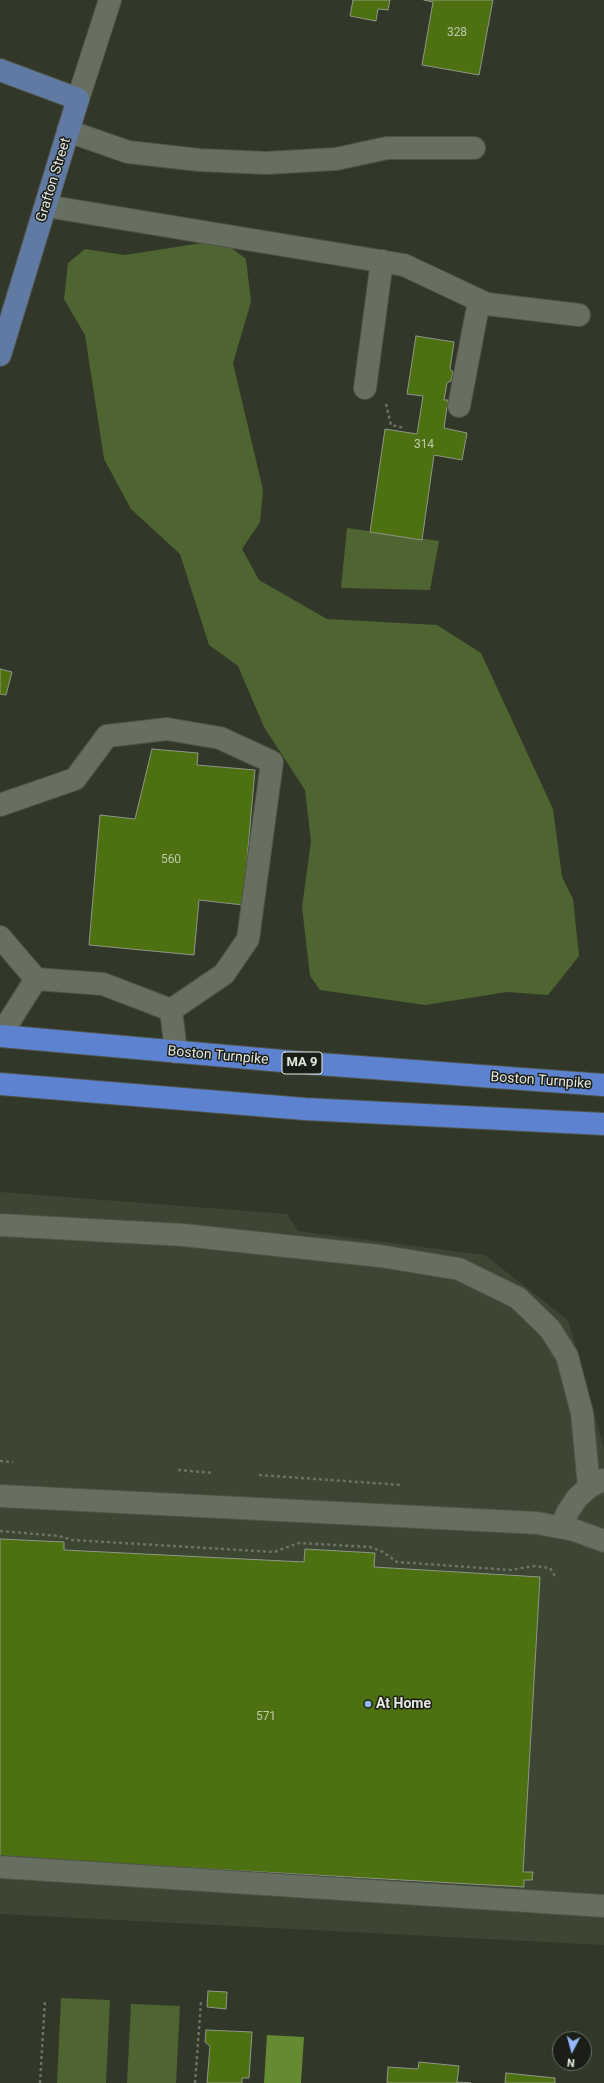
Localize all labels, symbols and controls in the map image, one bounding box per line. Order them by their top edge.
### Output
house number: 328 [447,26,467,40]
street label: Grafton Street [33,136,75,224]
house number: 314 [414,438,434,452]
house number: 560 [161,853,181,867]
street label: Boston Turnpike [167,1043,269,1069]
road number: MA 9 [282,1052,322,1074]
street label: Boston Turnpike [490,1069,592,1093]
place label: At Home [376,1696,431,1712]
marker: At Home [363,1699,373,1709]
house number: 571 [256,1710,276,1724]
north arrow [552,2031,592,2071]
text: N [566,2056,575,2069]

